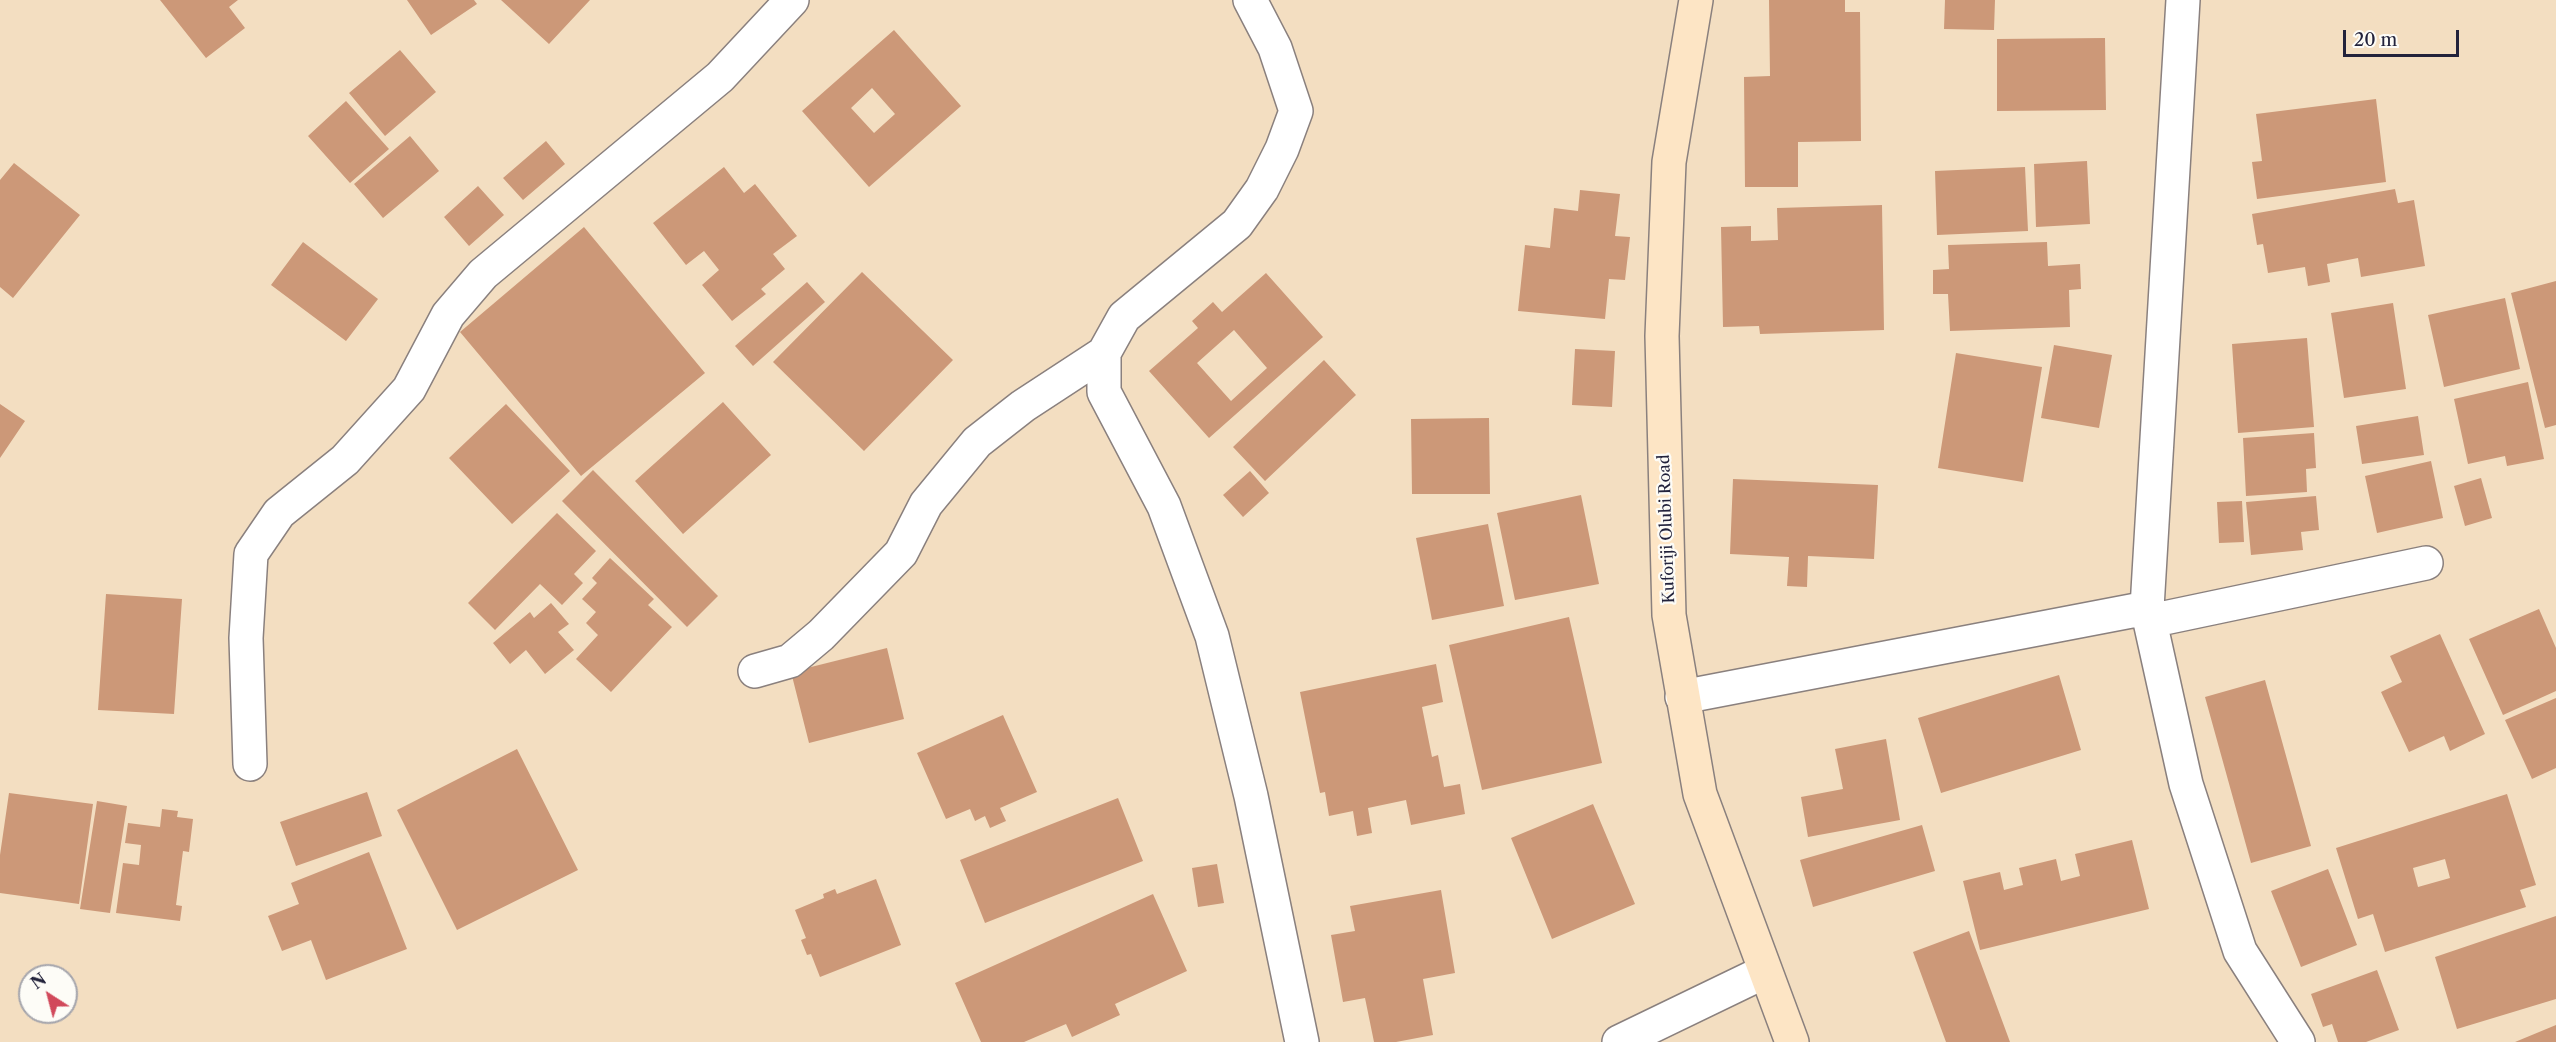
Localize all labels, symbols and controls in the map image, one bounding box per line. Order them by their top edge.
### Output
scale bar [2346,18,2462,56]
text: 20 m [2354,29,2397,51]
street label: Kuforiji Olubi Road [1655,454,1679,604]
north arrow [18,964,78,1024]
text: N [27,969,50,993]

